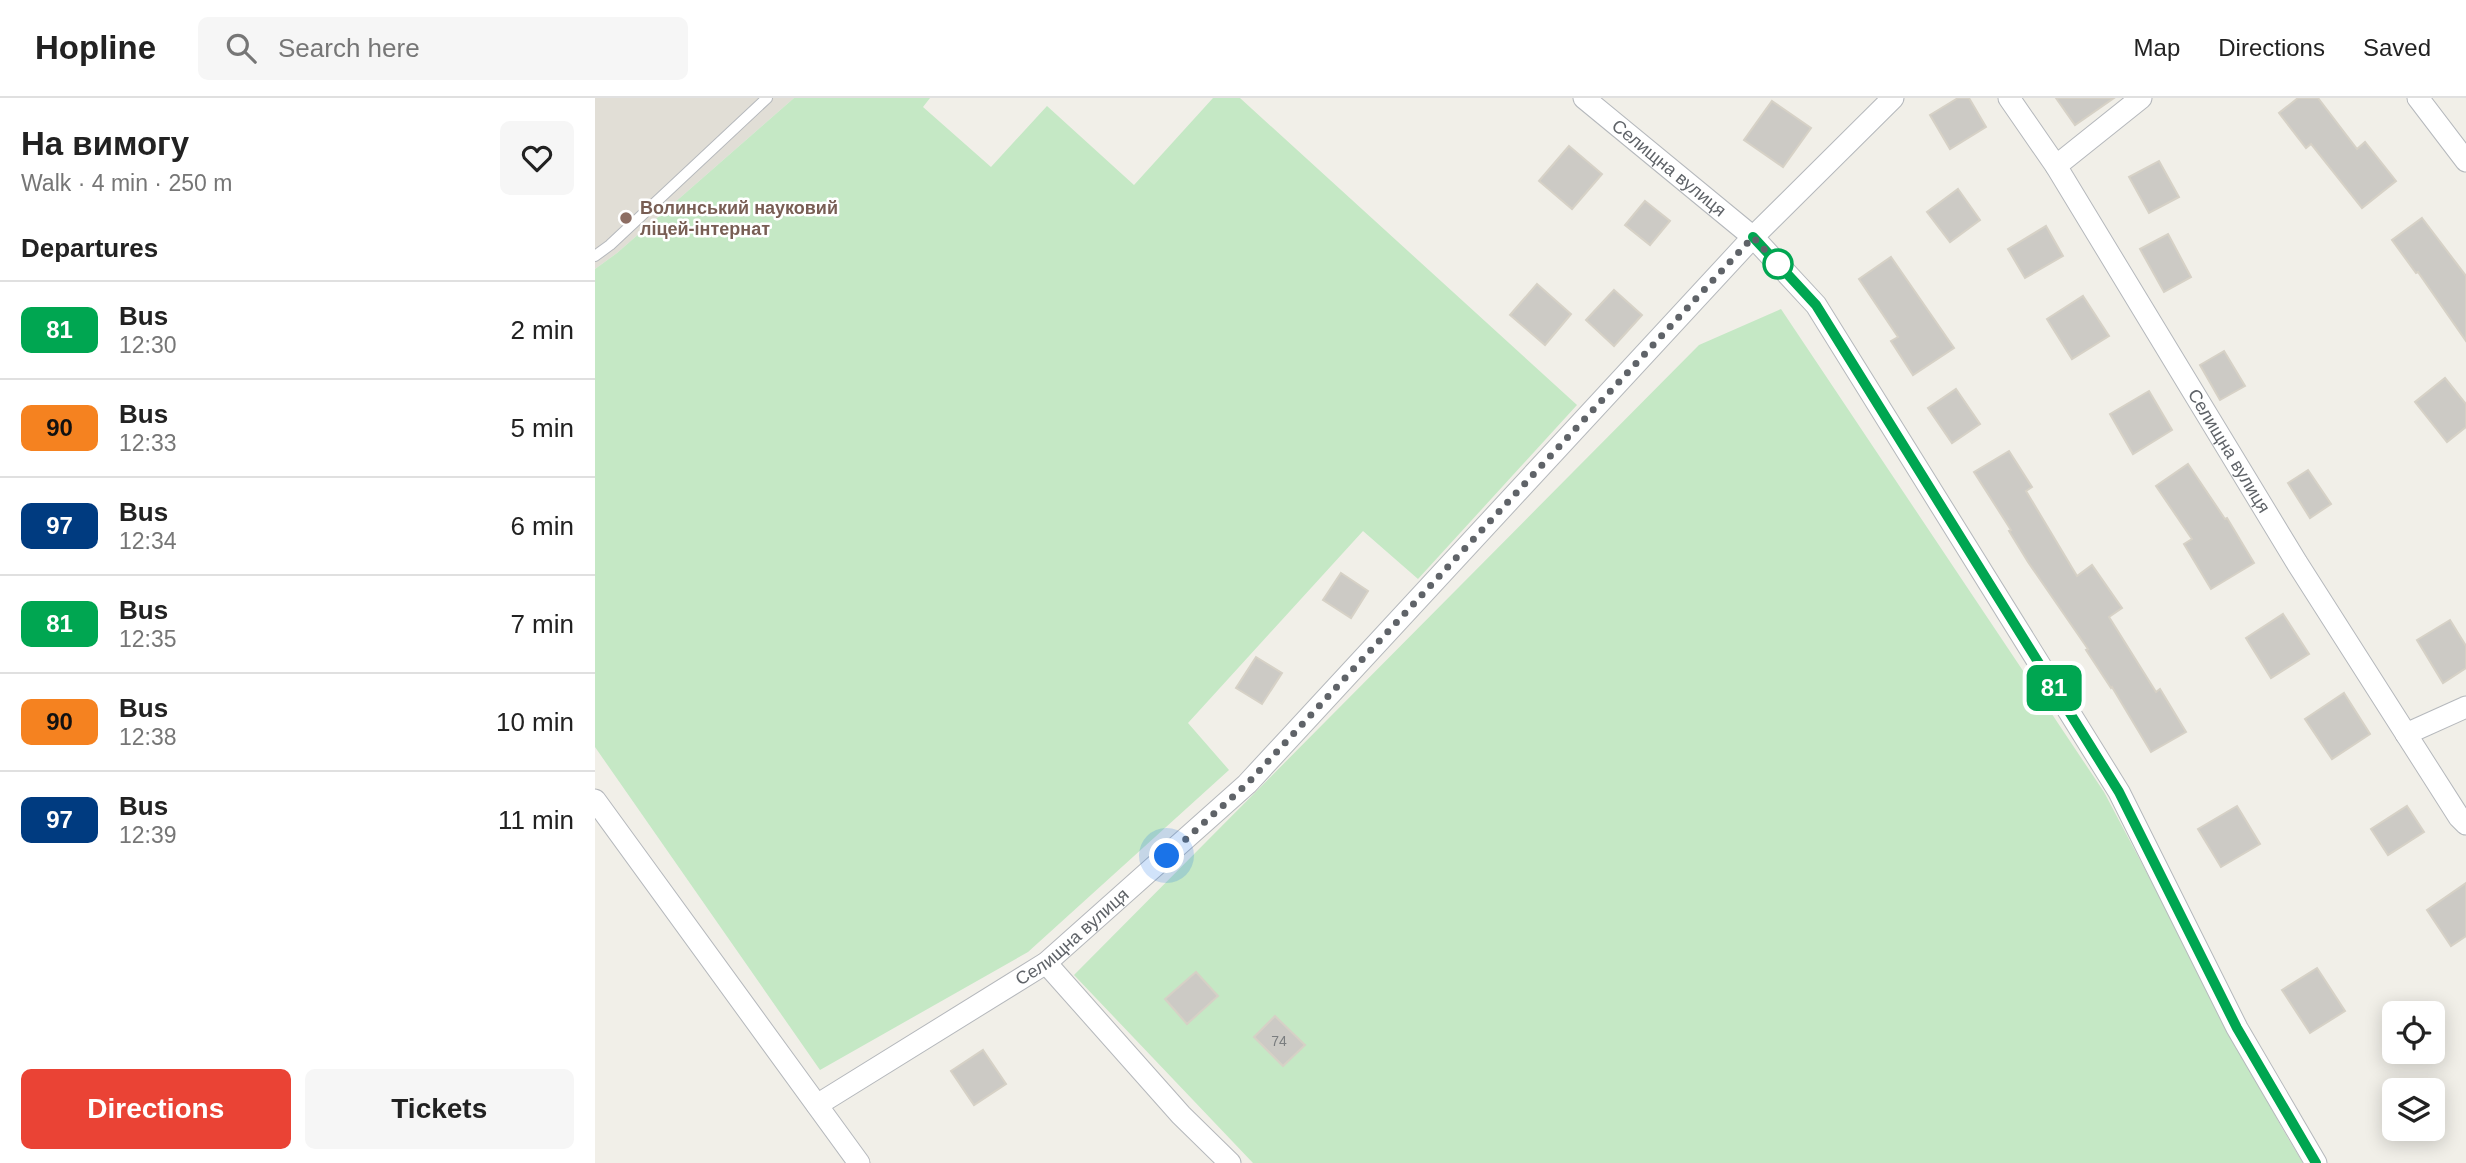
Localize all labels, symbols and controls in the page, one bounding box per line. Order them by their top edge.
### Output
search box [198,17,688,80]
text: Hopline [35,29,156,66]
icon: search [222,29,260,67]
text: Search here [278,33,420,63]
text: Map [2134,34,2180,61]
text: Directions [2218,34,2325,61]
text: Saved [2363,34,2431,61]
street label: Селищна вулиця [1608,115,1730,220]
button: heart [500,121,574,195]
text: На вимогу [21,125,189,162]
text: Walk · 4 min · 250 m [21,170,232,196]
place label: Волинський науковий ліцей-інтернат [640,198,838,239]
marker: Волинський науковий ліцей-інтернат [618,210,634,226]
text: Departures [21,233,158,263]
unlabelled marker [1763,249,1793,279]
text: Bus [119,301,168,331]
text: 2 min [510,315,574,345]
text: 81 [46,316,73,343]
text: 12:30 [119,332,177,358]
street label: Селищна вулиця [2184,385,2274,516]
text: Bus [119,399,168,429]
text: 5 min [510,413,574,443]
text: 90 [46,414,73,441]
text: 12:33 [119,430,177,456]
text: Bus [119,497,168,527]
text: 6 min [510,511,574,541]
text: 97 [46,512,73,539]
text: 12:34 [119,528,177,554]
text: Bus [119,595,168,625]
text: 7 min [510,609,574,639]
text: 81 [46,610,73,637]
text: 12:35 [119,626,177,652]
line badge: 81 [2023,665,2085,711]
text: 81 [2041,674,2067,701]
text: Bus [119,693,168,723]
text: 10 min [496,707,574,737]
text: 90 [46,708,73,735]
text: 12:38 [119,724,177,750]
text: Bus [119,791,168,821]
text: 11 min [498,805,574,835]
text: 97 [46,806,73,833]
text: 12:39 [119,822,177,848]
your location [1149,838,1184,873]
street label: Селищна вулиця [1012,884,1133,989]
map controls [2382,1001,2445,1141]
button: locate [2382,1001,2445,1064]
house number: 74 [1271,1033,1287,1049]
button: Directions [21,1069,291,1149]
button: Tickets [305,1069,574,1149]
button: layers [2382,1078,2445,1141]

